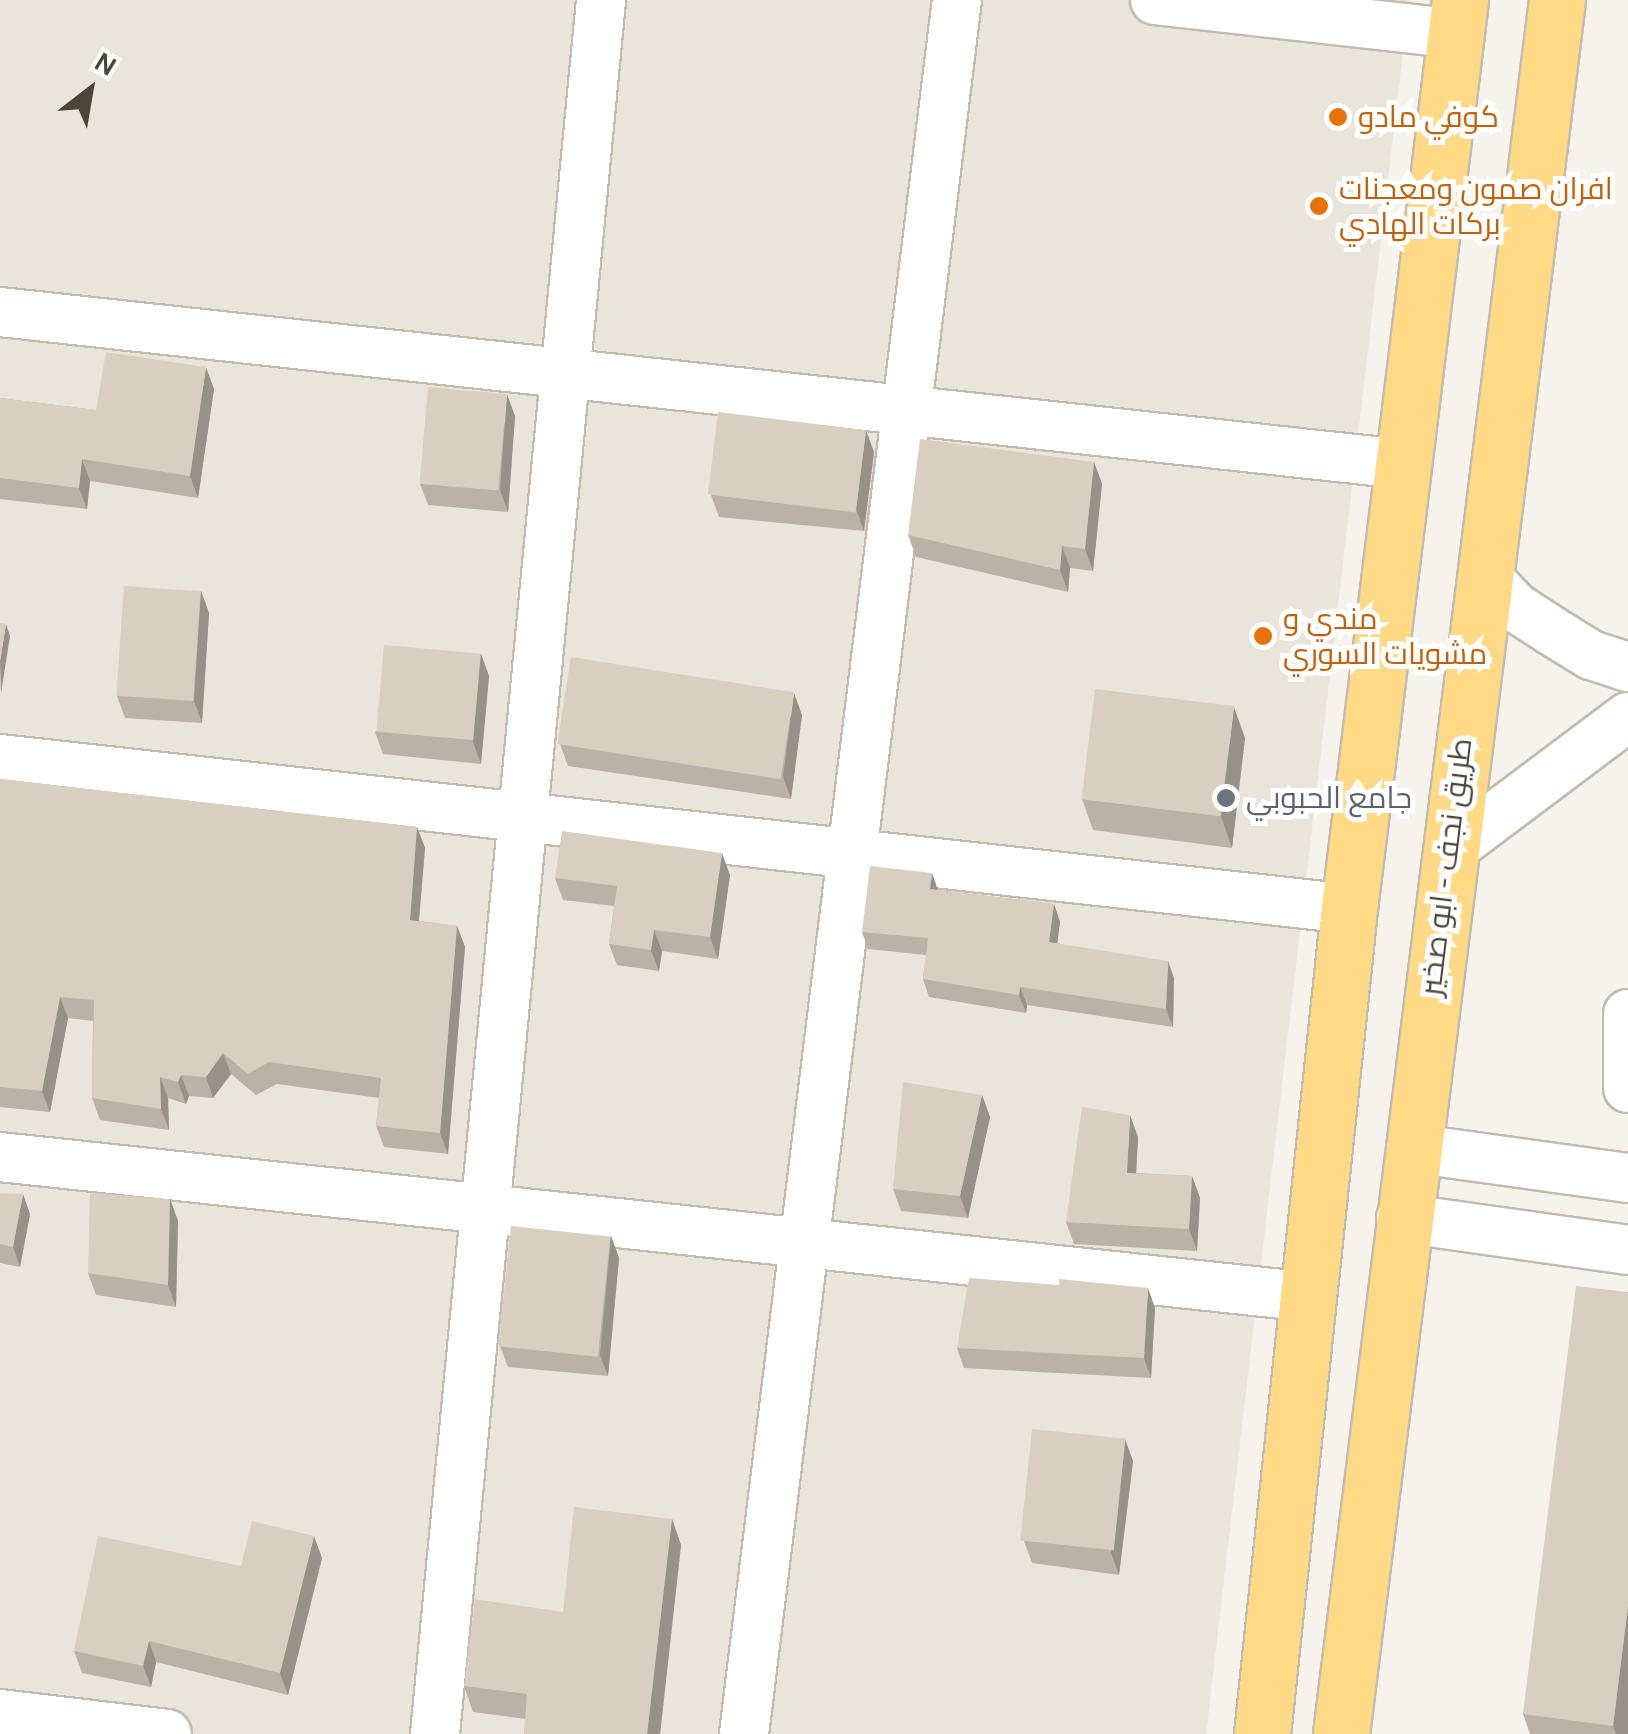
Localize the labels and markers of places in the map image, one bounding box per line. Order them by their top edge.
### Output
place label: كوفي مادو [1358,99,1499,135]
marker: كوفي مادو [1327,106,1349,128]
place label: افران صمون ومعجنات بركات الهادي [1339,171,1613,242]
marker: افران صمون ومعجنات بركات الهادي [1308,195,1330,217]
place label: مندي و مشويات السوري [1283,601,1487,672]
marker: مندي و مشويات السوري [1252,625,1274,647]
place label: جامع الحبوبي [1246,780,1412,816]
marker: جامع الحبوبي [1215,787,1237,809]

